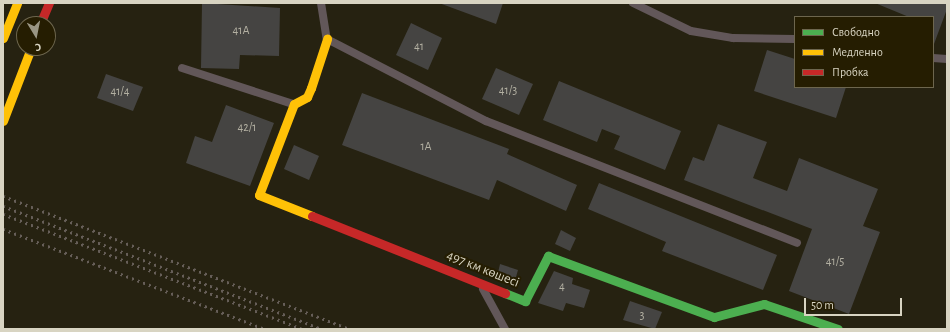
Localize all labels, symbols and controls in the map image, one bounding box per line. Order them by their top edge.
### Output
north arrow [16,16,56,56]
legend [794,16,934,88]
house number: 41А [233,24,249,38]
text: Свободно [832,26,880,38]
house number: 41 [414,40,424,54]
text: С [34,41,42,53]
text: Медленно [832,46,883,58]
text: Пробка [832,66,869,78]
house number: 41/3 [499,84,517,98]
house number: 41/4 [110,85,130,99]
house number: 42/1 [238,121,256,135]
house number: 1А [420,140,432,154]
street label: 497 км көшесі [444,247,522,291]
house number: 41/5 [826,255,844,269]
house number: 4 [559,280,565,294]
scale bar [806,290,904,316]
text: 50 m [811,299,834,311]
house number: 3 [640,309,644,323]

